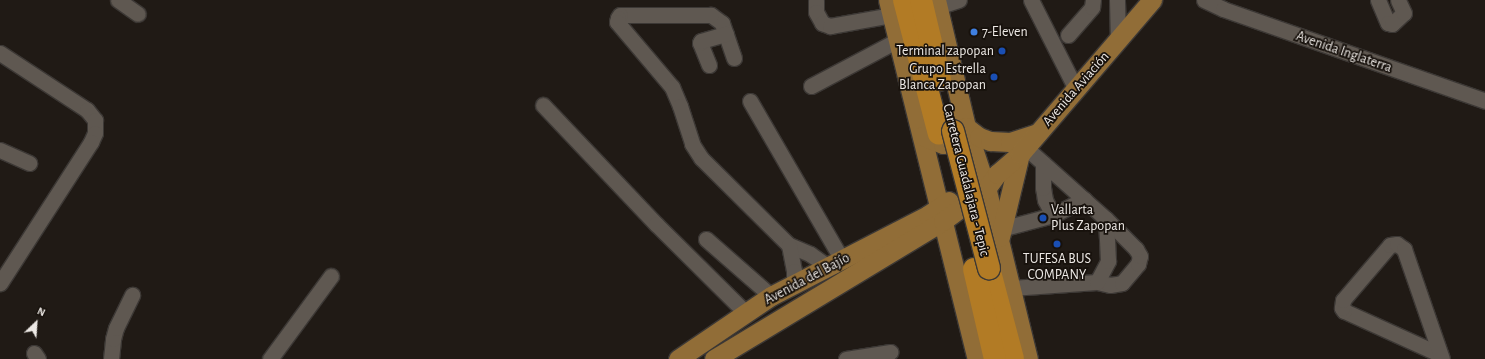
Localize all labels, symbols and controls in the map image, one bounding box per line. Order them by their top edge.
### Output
place label: 7-Eleven [982,24,1028,40]
marker: 7-Eleven [969,27,979,37]
street label: Avenida Inglaterra [1294,28,1394,76]
place label: Terminal zapopan [896,43,994,59]
marker: Terminal zapopan [997,46,1007,56]
street label: Avenida Aviación [1039,48,1113,130]
place label: Grupo Estrella Blanca Zapopan [899,61,986,94]
marker: Grupo Estrella Blanca Zapopan [989,72,999,82]
street label: Carretera Guadalajara - Tepic [939,102,993,258]
place label: Vallarta Plus Zapopan [1051,202,1125,234]
marker: Vallarta Plus Zapopan [1038,213,1048,223]
marker: TUFESA BUS COMPANY [1052,239,1062,249]
street label: Avenida del Bajío [762,249,852,309]
place label: TUFESA BUS COMPANY [1023,251,1091,284]
north arrow [16,303,56,343]
text: N [35,305,47,318]

